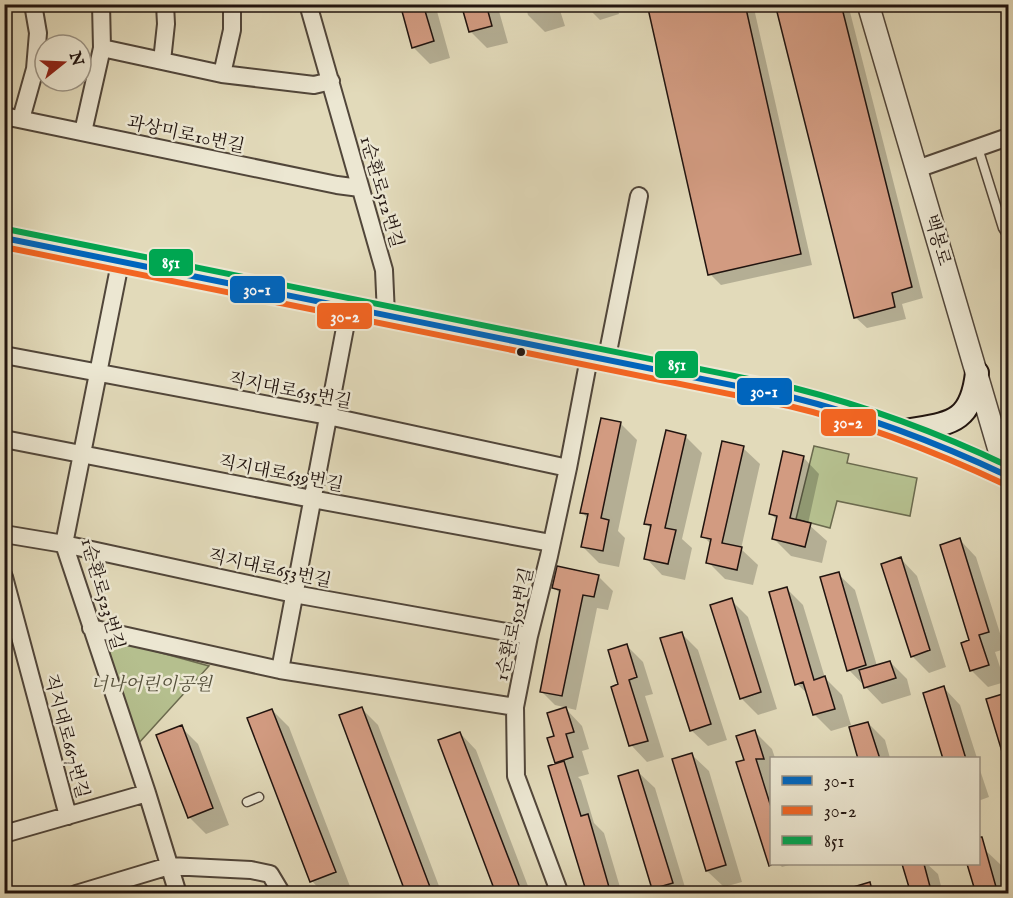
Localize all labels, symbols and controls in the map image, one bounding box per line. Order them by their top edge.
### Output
north arrow [33,33,93,93]
text: N [63,48,87,69]
street label: 과상미로10번길 [125,112,247,159]
street label: 1순환로512번길 [354,134,408,251]
street label: 백봉로 [918,212,955,269]
line badge: 851 [148,248,194,277]
text: 851 [162,254,180,274]
line badge: 30-1 [229,275,286,304]
text: 30-1 [243,281,271,301]
line badge: 30-2 [316,302,373,330]
text: 30-2 [331,308,360,328]
unlabelled marker [515,346,527,358]
line badge: 851 [654,350,699,379]
text: 851 [668,356,686,376]
street label: 직지대로635번길 [226,368,353,415]
line badge: 30-1 [736,377,793,406]
text: 30-1 [750,383,778,403]
line badge: 30-2 [820,408,877,437]
text: 30-2 [834,414,863,434]
street label: 직지대로639번길 [216,451,345,498]
street label: 1순환로523번길 [75,536,129,653]
street label: 직지대로653번길 [206,545,333,594]
street label: 1순환로501번길 [491,565,540,683]
street label: 직지대로667번길 [38,672,93,801]
park label: 너나어린이공원 [90,674,213,697]
legend [770,757,980,865]
text: 30-1 [824,771,855,794]
text: 30-2 [824,801,856,824]
text: 851 [824,831,844,854]

